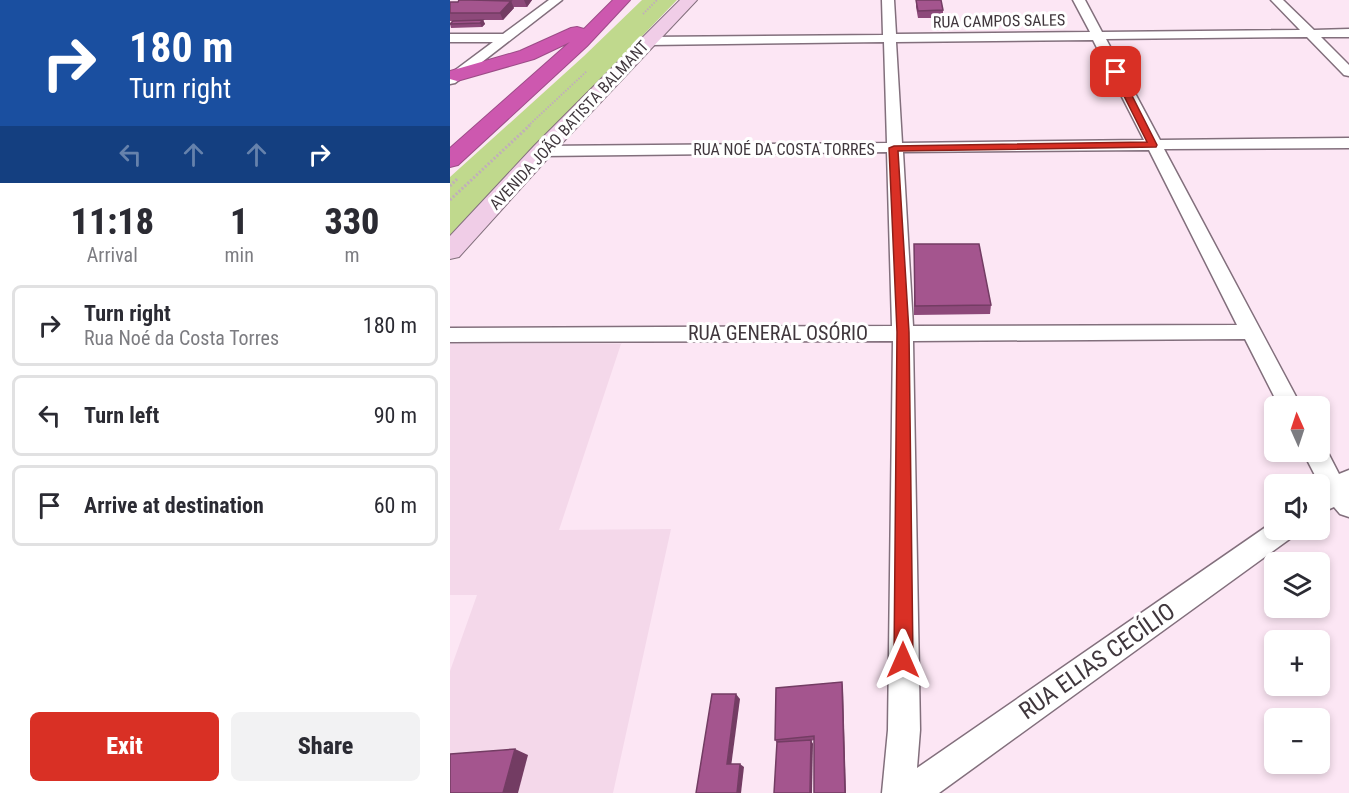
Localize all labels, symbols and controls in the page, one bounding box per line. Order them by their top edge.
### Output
street label: RUA CAMPOS SALES [933,10,1065,32]
text: 180 m [129,23,234,72]
icon: right [30,24,108,102]
street label: AVENIDA JOÃO BATISTA BALMANT [485,36,652,213]
pin [1090,46,1141,97]
icon: arrive [1099,55,1132,88]
text: Turn right [129,73,231,105]
icon: left [114,138,147,171]
icon: ahead [177,138,210,171]
icon: ahead [240,138,273,171]
icon: right [303,138,336,171]
street label: RUA NOÉ DA COSTA TORRES [693,140,875,159]
text: 11:18 [71,201,154,243]
text: 1 [230,201,248,243]
text: 330 [324,201,379,243]
text: Arrival [87,243,138,267]
text: min [225,243,254,267]
text: m [344,243,359,267]
text: Turn right [84,301,171,326]
icon: right [33,309,66,342]
text: 180 m [363,313,417,338]
street label: RUA GENERAL OSÓRIO [688,321,868,345]
text: Rua Noé da Costa Torres [84,326,279,350]
north arrow [1264,396,1330,462]
map controls [1264,396,1330,774]
icon: left [33,399,66,432]
text: Turn left [84,403,159,428]
text: 90 m [374,403,417,428]
button: sound [1264,474,1330,540]
icon: arrive [33,489,66,522]
text: Arrive at destination [84,493,264,518]
text: 60 m [374,493,417,518]
button: layers [1264,552,1330,618]
street label: RUA ELIAS CECÍLIO [1014,597,1180,725]
position arrow [871,628,935,692]
button: + [1264,630,1330,696]
button: − [1264,708,1330,774]
button: Exit [30,712,219,781]
button: Share [231,712,420,781]

